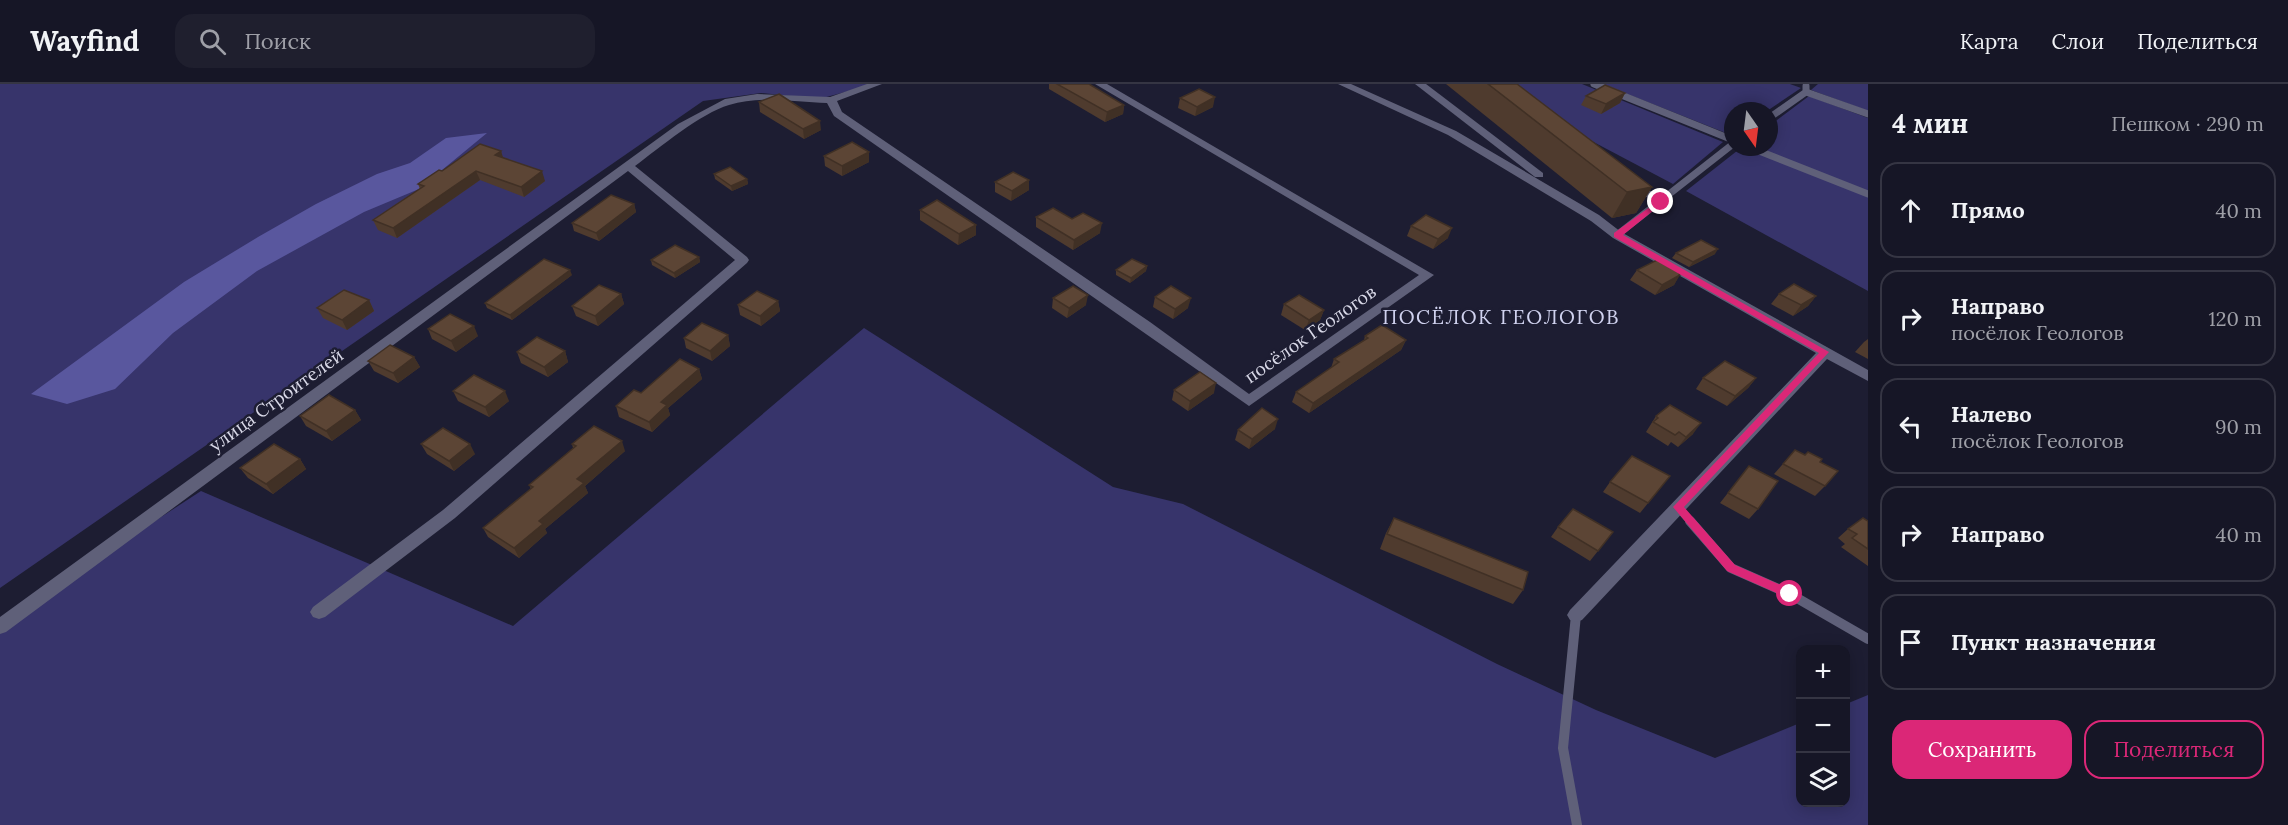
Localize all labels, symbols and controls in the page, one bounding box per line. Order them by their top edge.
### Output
search box [175,14,595,68]
text: Wayfind [30,23,139,59]
icon: search [196,25,229,58]
text: Поиск [244,27,311,55]
text: Карта [1960,28,2019,55]
text: Слои [2052,28,2104,55]
text: Поделиться [2137,28,2258,55]
north arrow [1724,102,1778,156]
text: 4 мин [1892,107,1968,140]
text: Пешком · 290 m [2111,111,2264,136]
route end [1647,188,1673,214]
icon: ahead [1894,194,1927,227]
text: Прямо [1951,196,2025,224]
text: 40 m [2216,198,2262,223]
street label: посёлок Геологов [1240,280,1380,388]
text: Направо [1951,292,2045,320]
icon: right [1894,302,1927,335]
district label: ПОСЁЛОК ГЕОЛОГОВ [1382,304,1620,329]
text: 120 m [2208,306,2262,331]
text: посёлок Геологов [1951,320,2124,345]
street label: улица Строителей [204,343,348,457]
text: Налево [1951,400,2032,428]
icon: left [1894,410,1927,443]
text: 90 m [2215,414,2262,439]
text: посёлок Геологов [1951,428,2124,453]
icon: right [1894,518,1927,551]
text: Направо [1951,520,2045,548]
text: 40 m [2216,522,2262,547]
route start [1776,580,1802,606]
icon: arrive [1894,626,1927,659]
text: Пункт назначения [1951,628,2156,656]
map controls [1796,645,1850,807]
button: + [1796,645,1850,699]
button: − [1796,699,1850,753]
button: Сохранить [1892,720,2072,779]
button: Поделиться [2084,720,2264,779]
button: layers [1796,753,1850,807]

